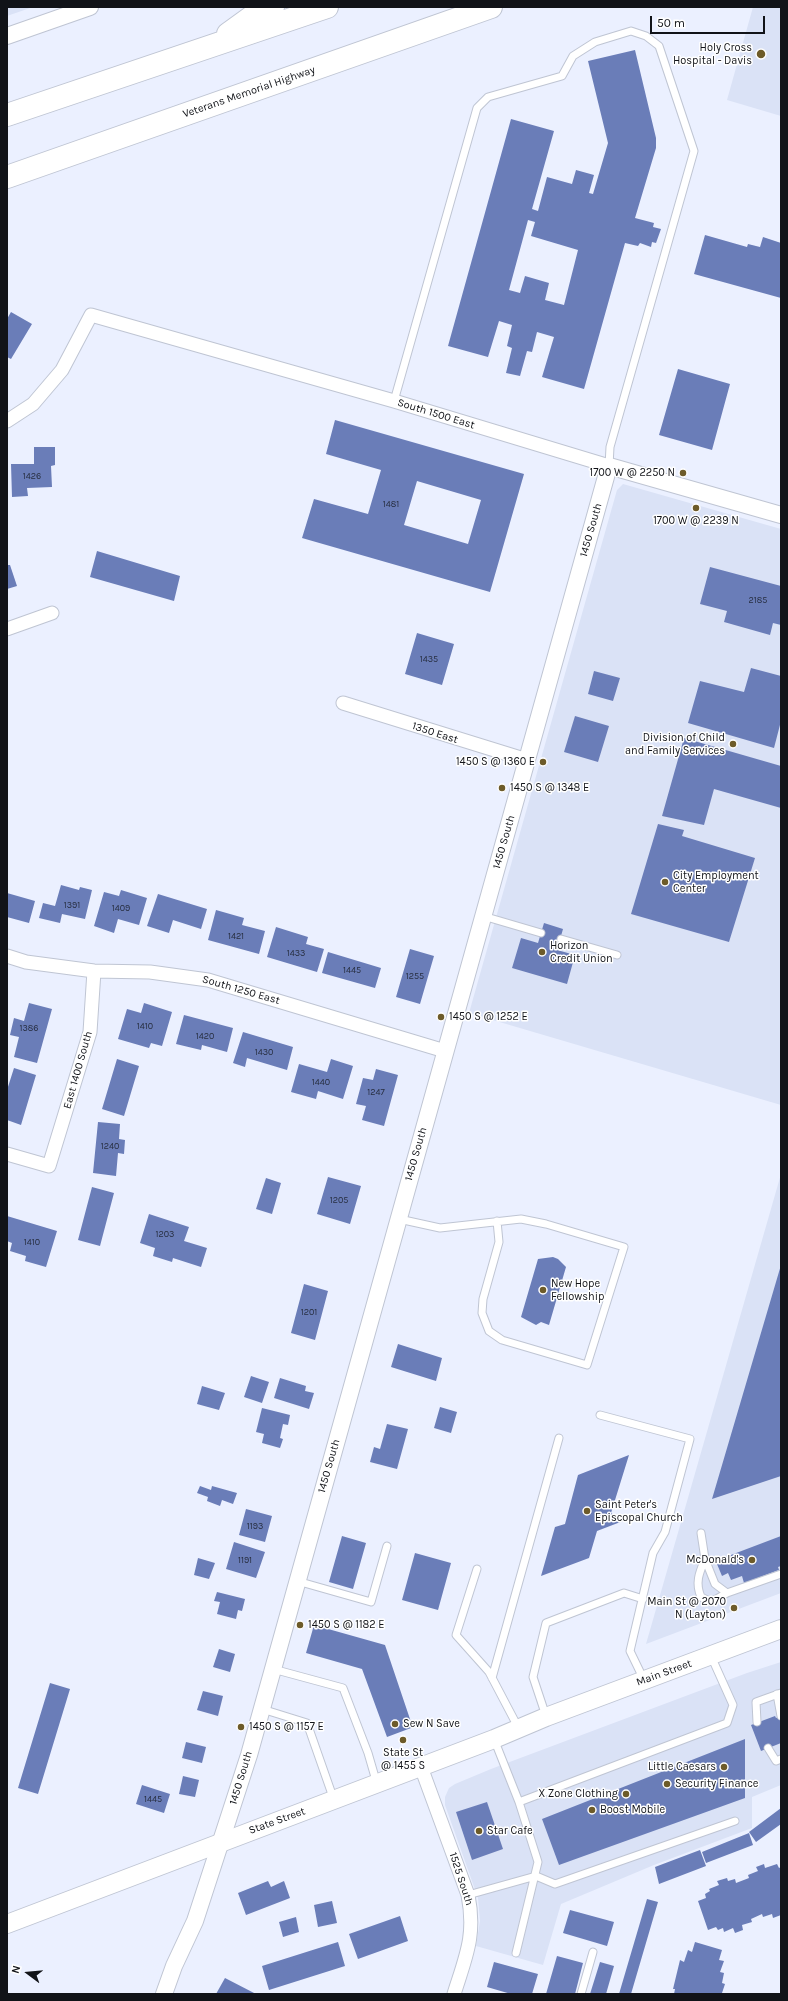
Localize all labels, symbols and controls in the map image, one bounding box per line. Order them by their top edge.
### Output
scale bar [652,8,767,34]
text: 50 m [657,16,685,30]
place label: Holy Cross Hospital - Davis [673,41,752,67]
marker: Holy Cross Hospital - Davis [755,48,767,60]
street label: Veterans Memorial Highway [181,63,317,121]
street label: South 1500 East [396,396,476,432]
place label: 1700 W @ 2250 N [590,466,675,480]
marker: 1700 W @ 2250 N [678,468,688,478]
house number: 1426 [23,471,41,481]
house number: 1481 [383,499,399,509]
street label: 1450 South [577,502,605,558]
marker: 1700 W @ 2239 N [691,503,701,513]
place label: 1700 W @ 2239 N [653,514,739,528]
house number: 2185 [749,595,767,605]
house number: 1435 [420,654,438,664]
street label: 1350 East [410,719,460,747]
place label: Division of Child and Family Services [625,731,725,757]
marker: Division of Child and Family Services [728,739,738,749]
place label: 1450 S @ 1360 E [456,755,535,769]
marker: 1450 S @ 1360 E [538,757,548,767]
place label: 1450 S @ 1348 E [510,781,589,795]
marker: 1450 S @ 1348 E [497,783,507,793]
street label: 1450 South [490,814,518,870]
place label: City Employment Center [673,869,759,895]
marker: City Employment Center [660,877,670,887]
house number: 1391 [64,900,80,910]
house number: 1409 [112,903,130,913]
house number: 1421 [228,931,244,941]
place label: Horizon Credit Union [550,939,613,965]
marker: Horizon Credit Union [537,947,547,957]
house number: 1433 [287,948,305,958]
house number: 1445 [343,965,361,975]
house number: 1255 [406,971,424,981]
street label: South 1250 East [201,973,281,1007]
place label: 1450 S @ 1252 E [449,1010,528,1024]
marker: 1450 S @ 1252 E [436,1012,446,1022]
house number: 1410 [137,1021,153,1031]
house number: 1386 [20,1023,38,1033]
street label: East 1400 South [61,1030,95,1110]
house number: 1420 [196,1031,214,1041]
house number: 1430 [255,1047,273,1057]
house number: 1440 [312,1077,330,1087]
house number: 1247 [367,1087,385,1097]
street label: 1450 South [402,1126,430,1182]
house number: 1240 [101,1141,119,1151]
house number: 1205 [330,1195,348,1205]
house number: 1203 [156,1229,174,1239]
house number: 1410 [24,1237,40,1247]
place label: New Hope Fellowship [551,1277,604,1303]
marker: New Hope Fellowship [538,1285,548,1295]
house number: 1201 [301,1307,317,1317]
street label: 1450 South [315,1438,343,1494]
place label: Saint Peter's Episcopal Church [595,1498,683,1524]
marker: Saint Peter's Episcopal Church [582,1506,592,1516]
house number: 1193 [247,1521,263,1531]
place label: McDonald's [686,1553,744,1567]
house number: 1191 [238,1555,252,1565]
marker: McDonald's [747,1555,757,1565]
place label: Main St @ 2070 N (Layton) [647,1595,726,1621]
marker: Main St @ 2070 N (Layton) [729,1603,739,1613]
place label: 1450 S @ 1182 E [308,1618,385,1632]
marker: 1450 S @ 1182 E [295,1620,305,1630]
street label: Main Street [634,1657,694,1689]
place label: Sew N Save [403,1717,460,1731]
marker: Sew N Save [390,1719,400,1729]
place label: 1450 S @ 1157 E [249,1720,324,1734]
marker: 1450 S @ 1157 E [236,1722,246,1732]
marker: State St @ 1455 S [398,1735,408,1745]
place label: State St @ 1455 S [381,1746,425,1772]
street label: 1450 South [227,1750,255,1806]
place label: Little Caesars [648,1760,716,1774]
marker: Little Caesars [719,1762,729,1772]
place label: Security Finance [675,1777,758,1791]
marker: Security Finance [662,1779,672,1789]
place label: X Zone Clothing [538,1787,618,1801]
marker: X Zone Clothing [621,1789,631,1799]
house number: 1445 [144,1794,162,1804]
place label: Boost Mobile [600,1803,665,1817]
street label: State Street [247,1805,307,1837]
marker: Boost Mobile [587,1805,597,1815]
place label: Star Cafe [487,1824,533,1838]
marker: Star Cafe [474,1826,484,1836]
street label: 1525 South [446,1851,476,1907]
north arrow [8,1953,48,1993]
text: N [9,1964,23,1975]

